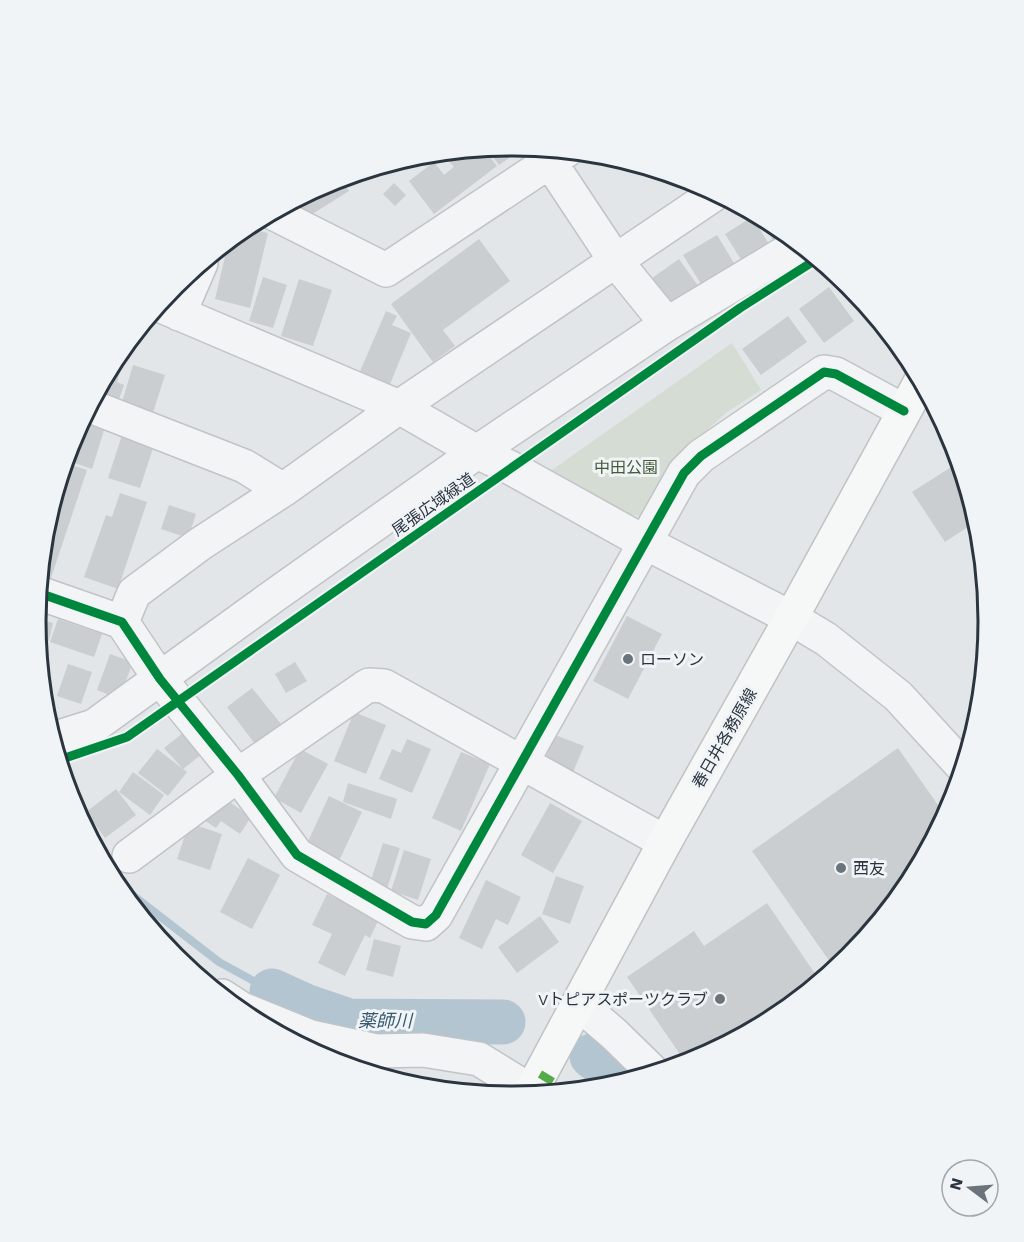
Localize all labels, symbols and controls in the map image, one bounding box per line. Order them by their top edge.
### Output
park label: 中田公園 [594,458,658,477]
street label: 尾張広域緑道 [389,469,478,540]
place label: ローソン [640,650,704,669]
marker: ローソン [621,652,635,666]
street label: 春日井各務原線 [688,685,761,792]
place label: 西友 [853,859,885,878]
marker: 西友 [834,861,848,875]
place label: Vトピアスポーツクラブ [538,990,708,1009]
marker: Vトピアスポーツクラブ [713,992,727,1006]
water label: 薬師川 [358,1010,414,1031]
north arrow [940,1158,1000,1218]
text: N [945,1176,967,1192]

